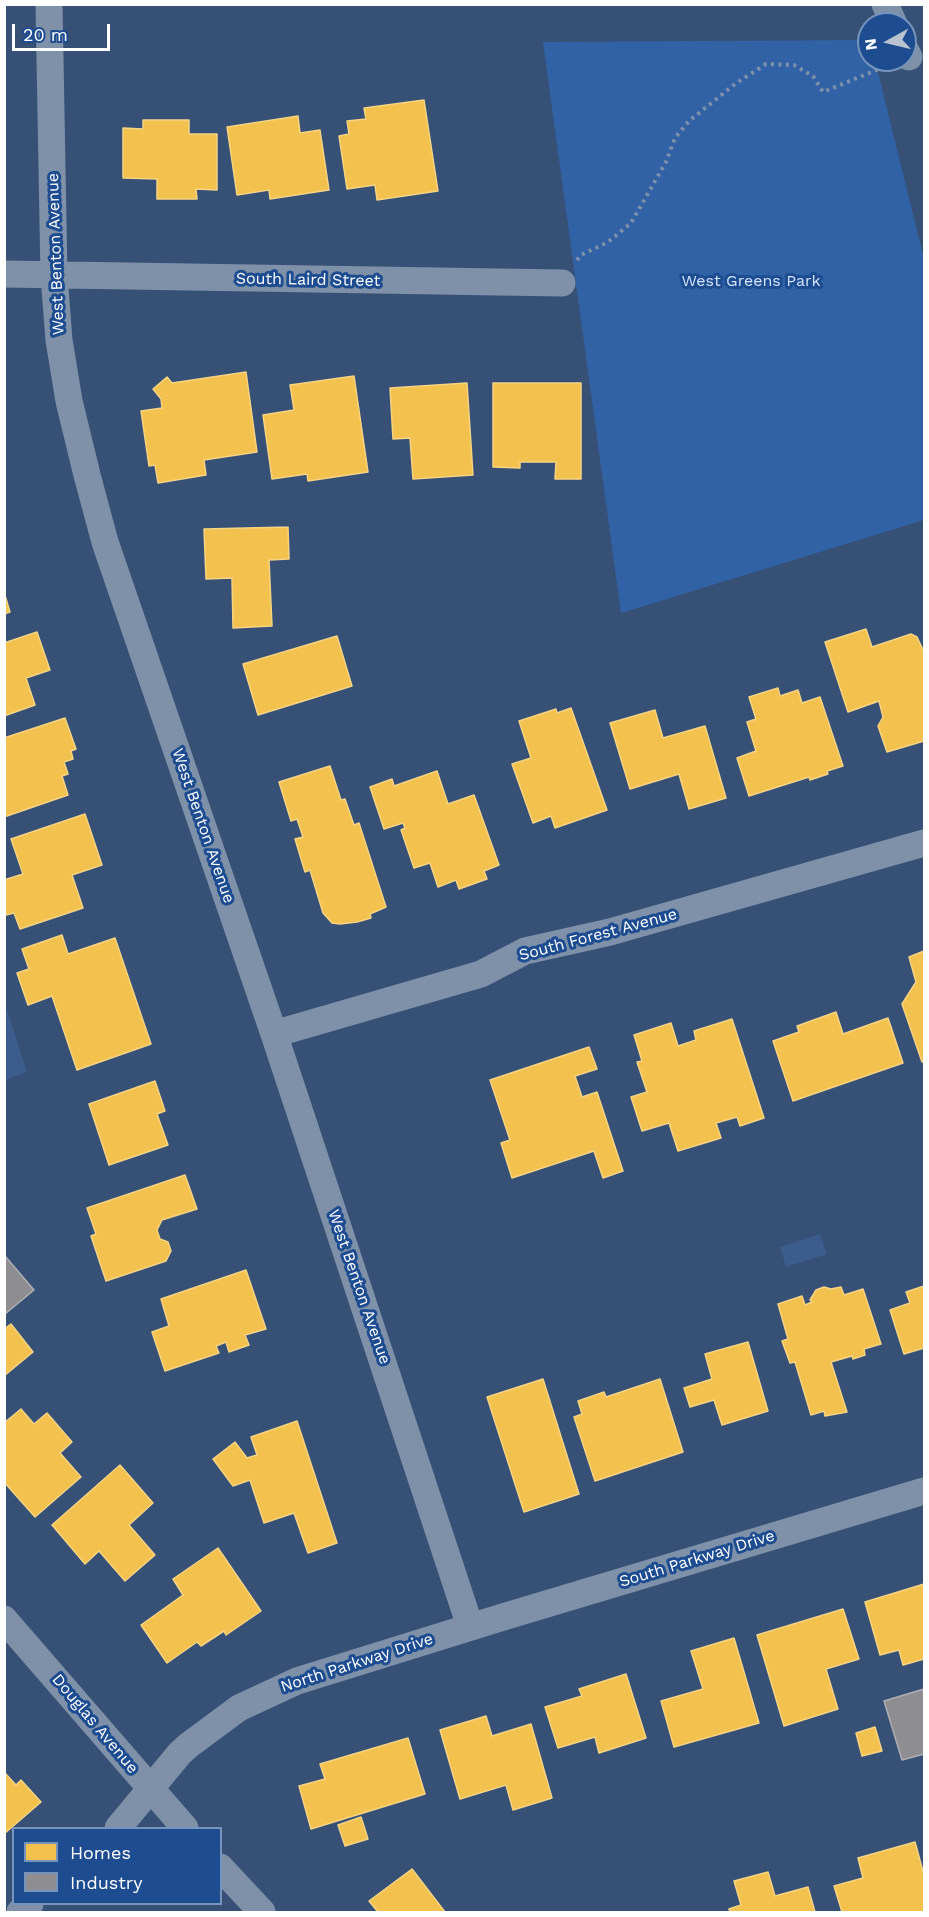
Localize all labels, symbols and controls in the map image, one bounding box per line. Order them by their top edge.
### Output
scale bar [15,12,112,50]
north arrow [857,12,917,72]
text: 20 m [23,24,68,45]
text: N [860,37,881,51]
street label: West Benton Avenue [44,173,68,335]
street label: South Laird Street [236,269,380,291]
park label: West Greens Park [681,271,821,291]
street label: West Benton Avenue [167,746,239,906]
street label: South Forest Avenue [517,905,679,965]
street label: West Benton Avenue [323,1207,395,1367]
street label: South Parkway Drive [617,1526,777,1592]
street label: North Parkway Drive [278,1629,436,1697]
street label: Douglas Avenue [48,1670,142,1778]
legend [12,1827,222,1905]
text: Homes [70,1842,131,1863]
text: Industry [70,1872,142,1893]

